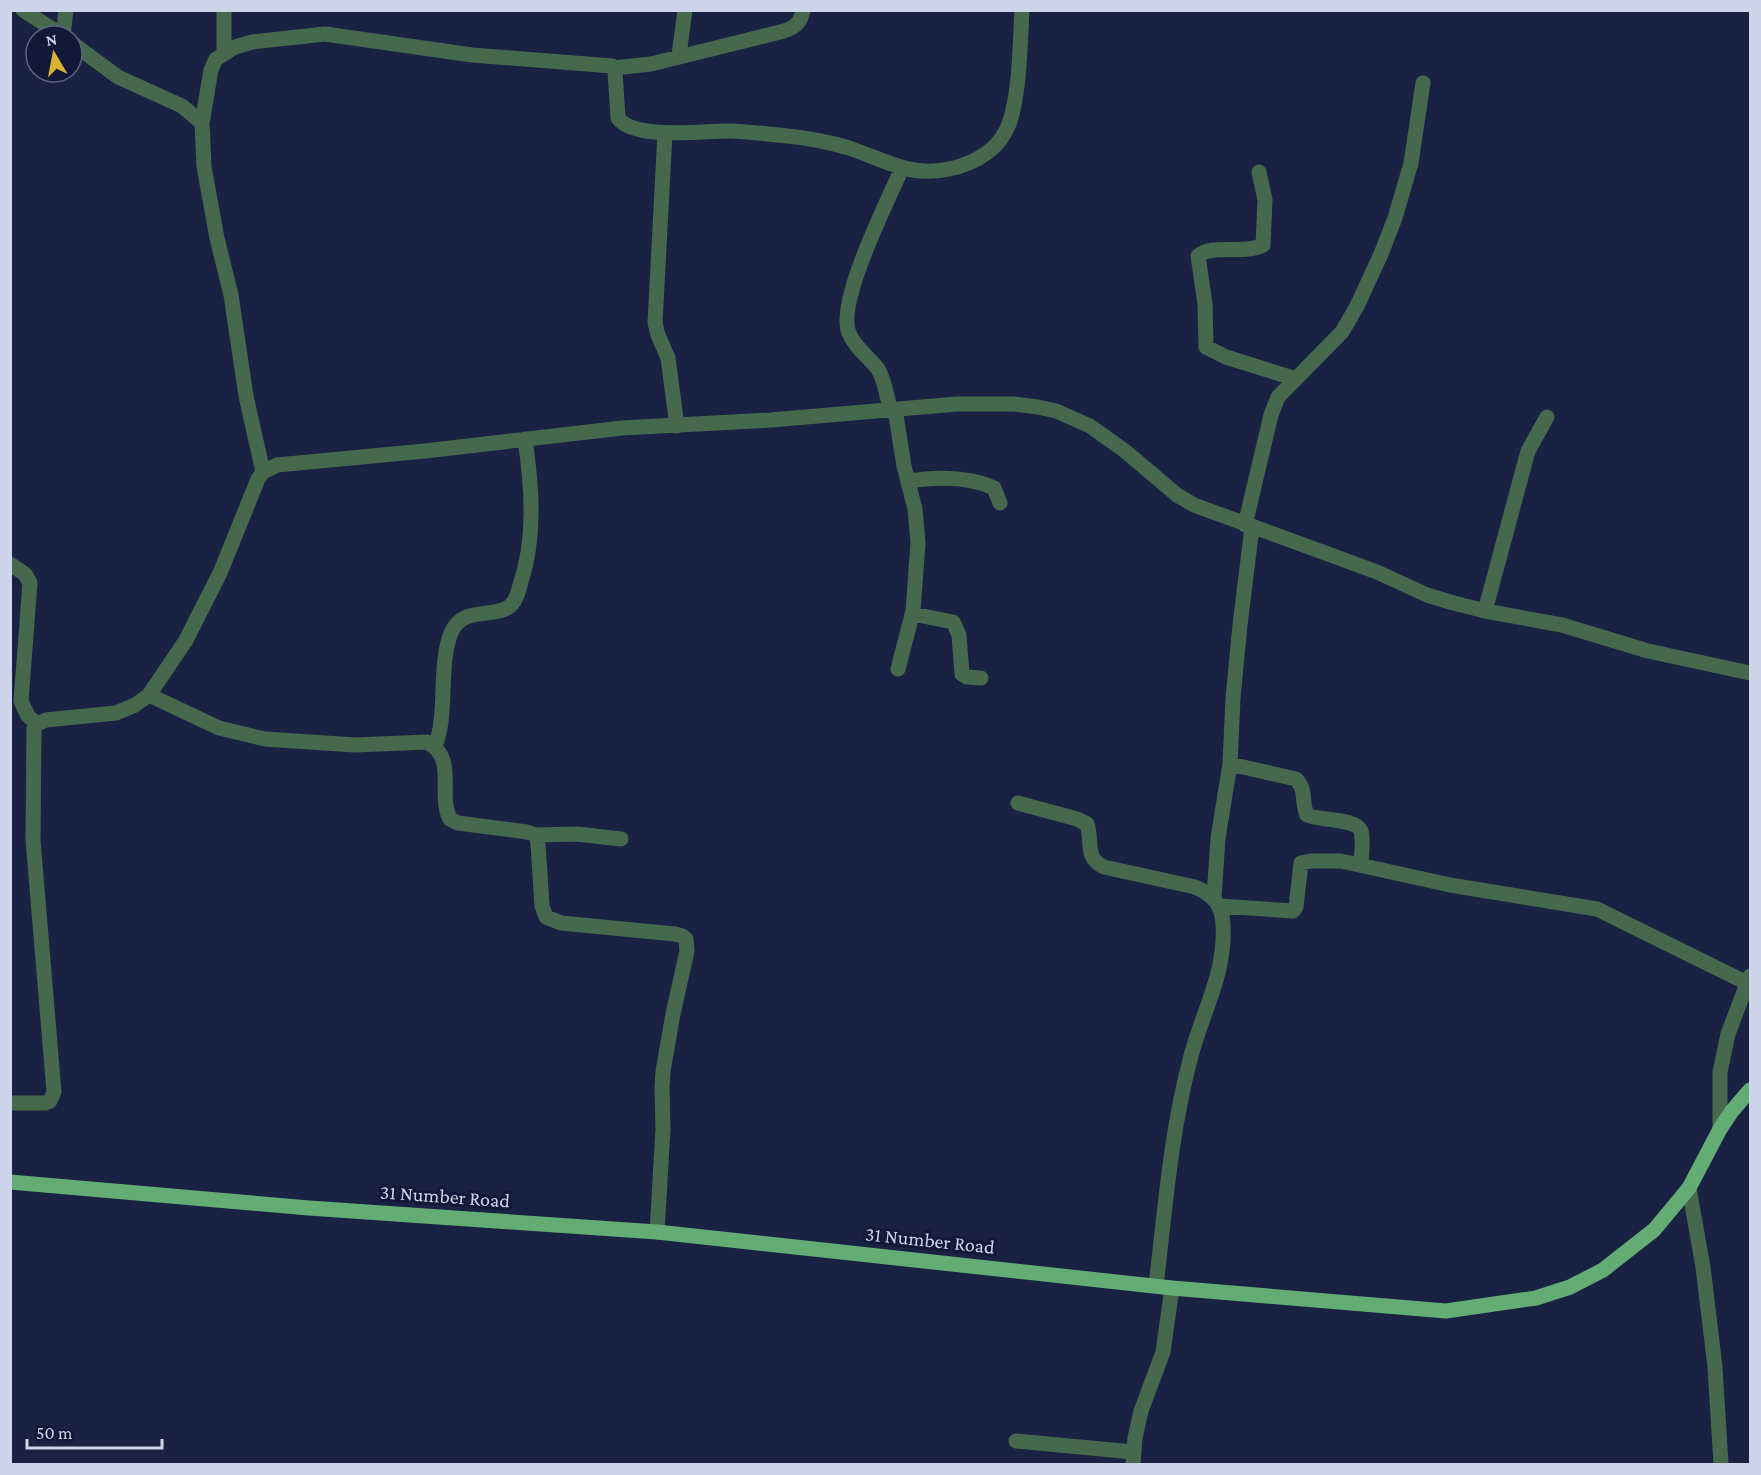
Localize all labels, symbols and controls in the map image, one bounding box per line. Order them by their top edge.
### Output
north arrow [24,24,84,84]
text: N [45,30,58,49]
street label: 31 Number Road [379,1180,511,1212]
street label: 31 Number Road [864,1222,996,1258]
scale bar [27,1412,162,1450]
text: 50 m [36,1423,73,1443]

